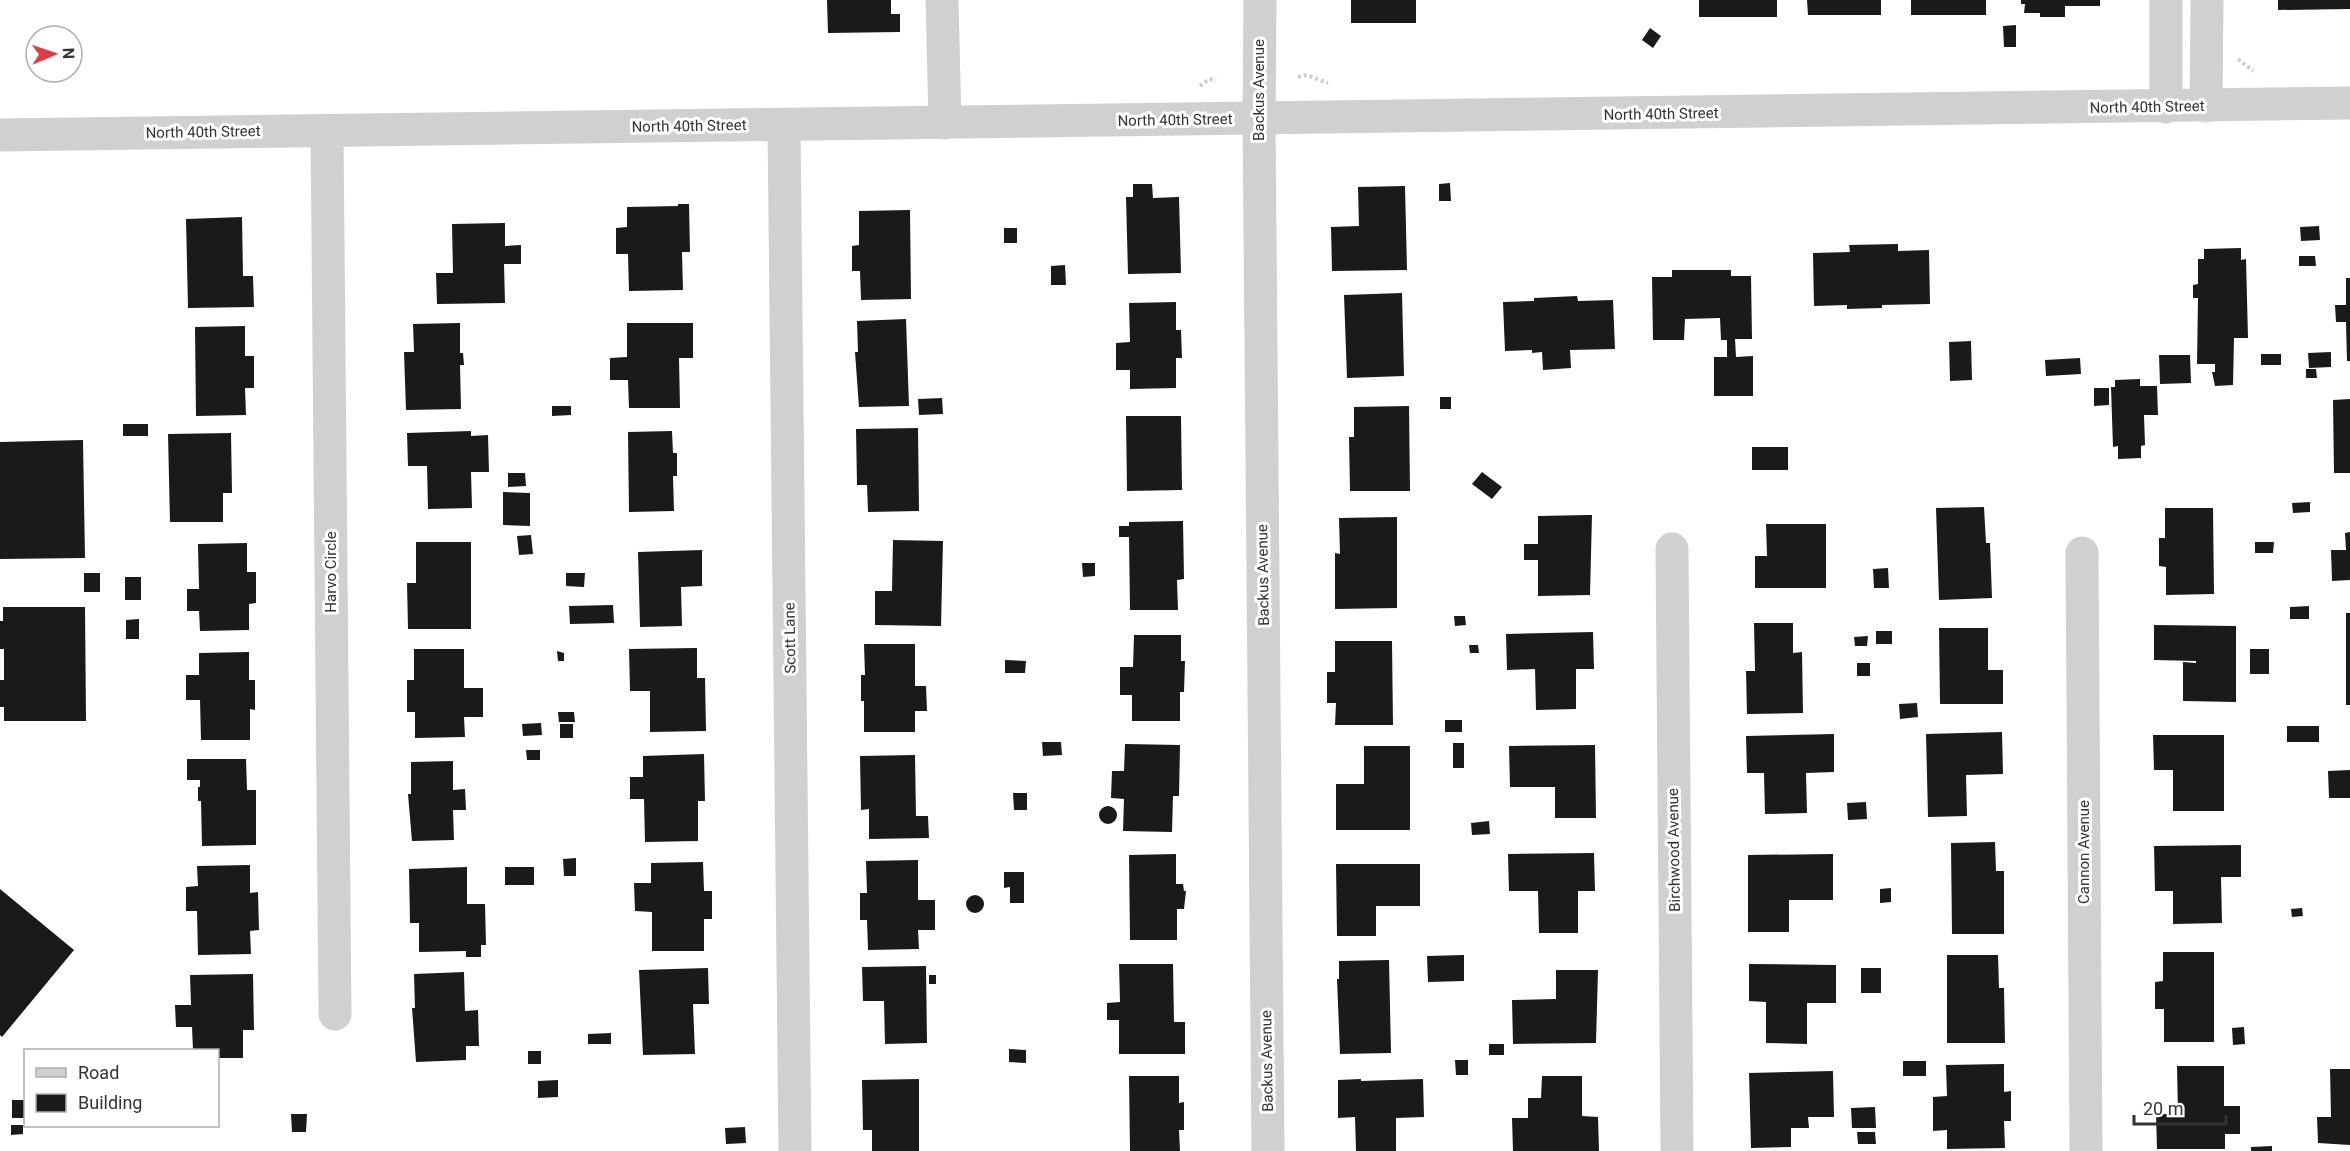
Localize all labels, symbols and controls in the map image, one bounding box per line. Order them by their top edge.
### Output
north arrow [24,24,84,84]
street label: Backus Avenue [1250,39,1268,141]
text: N [59,48,78,59]
street label: North 40th Street [2089,97,2205,117]
street label: North 40th Street [1603,104,1719,124]
street label: North 40th Street [1117,110,1233,130]
street label: North 40th Street [631,116,747,136]
street label: North 40th Street [145,122,261,142]
street label: Backus Avenue [1253,524,1273,626]
street label: Harvo Circle [322,531,340,613]
street label: Scott Lane [780,602,800,674]
street label: Birchwood Avenue [1664,788,1684,912]
street label: Cannon Avenue [2075,800,2093,904]
street label: Backus Avenue [1257,1010,1277,1112]
legend [24,1049,219,1127]
text: Road [78,1062,119,1083]
scale bar [2134,1088,2226,1126]
text: Building [78,1092,142,1113]
text: 20 m [2143,1098,2183,1119]

